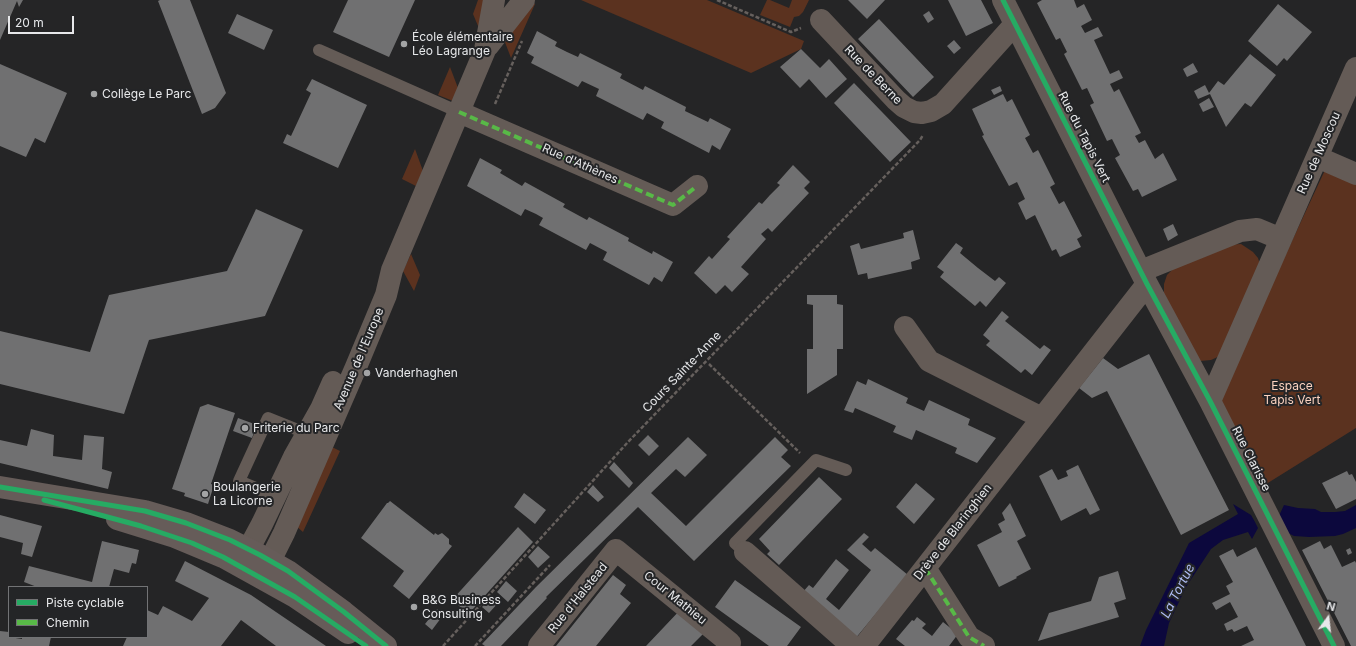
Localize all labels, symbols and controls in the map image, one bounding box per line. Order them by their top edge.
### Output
scale bar [10,8,76,34]
text: 20 m [15,15,44,30]
place label: École élémentaire Léo Lagrange [412,30,513,58]
marker: École élémentaire Léo Lagrange [399,39,409,49]
street label: Rue de Berne [841,42,905,108]
place label: Collège Le Parc [102,87,191,101]
marker: Collège Le Parc [89,89,99,99]
street label: Rue du Tapis Vert [1055,89,1113,185]
street label: Rue de Moscou [1294,110,1344,196]
street label: Rue d'Athènes [540,141,620,187]
street label: Avenue de l'Europe [331,306,387,412]
street label: Cours Sainte-Anne [640,328,724,416]
place label: Vanderhaghen [375,366,458,380]
marker: Vanderhaghen [362,368,372,378]
park label: Espace Tapis Vert [1264,379,1320,407]
place label: Friterie du Parc [253,421,340,435]
marker: Friterie du Parc [240,423,250,433]
street label: Rue Clarisse [1228,424,1274,494]
place label: Boulangerie La Licorne [213,480,281,508]
street label: Drève de Blaringhien [911,481,995,583]
marker: Boulangerie La Licorne [200,489,210,499]
street label: Rue d'Halstead [545,560,611,636]
water label: La Tortue [1158,561,1198,621]
street label: Cour Mathieu [641,568,709,628]
legend [8,586,148,638]
place label: B&G Business Consulting [422,593,501,621]
text: Piste cyclable [46,595,124,610]
north arrow [1308,598,1348,638]
text: N [1325,599,1337,614]
marker: B&G Business Consulting [409,602,419,612]
text: Chemin [46,615,89,630]

